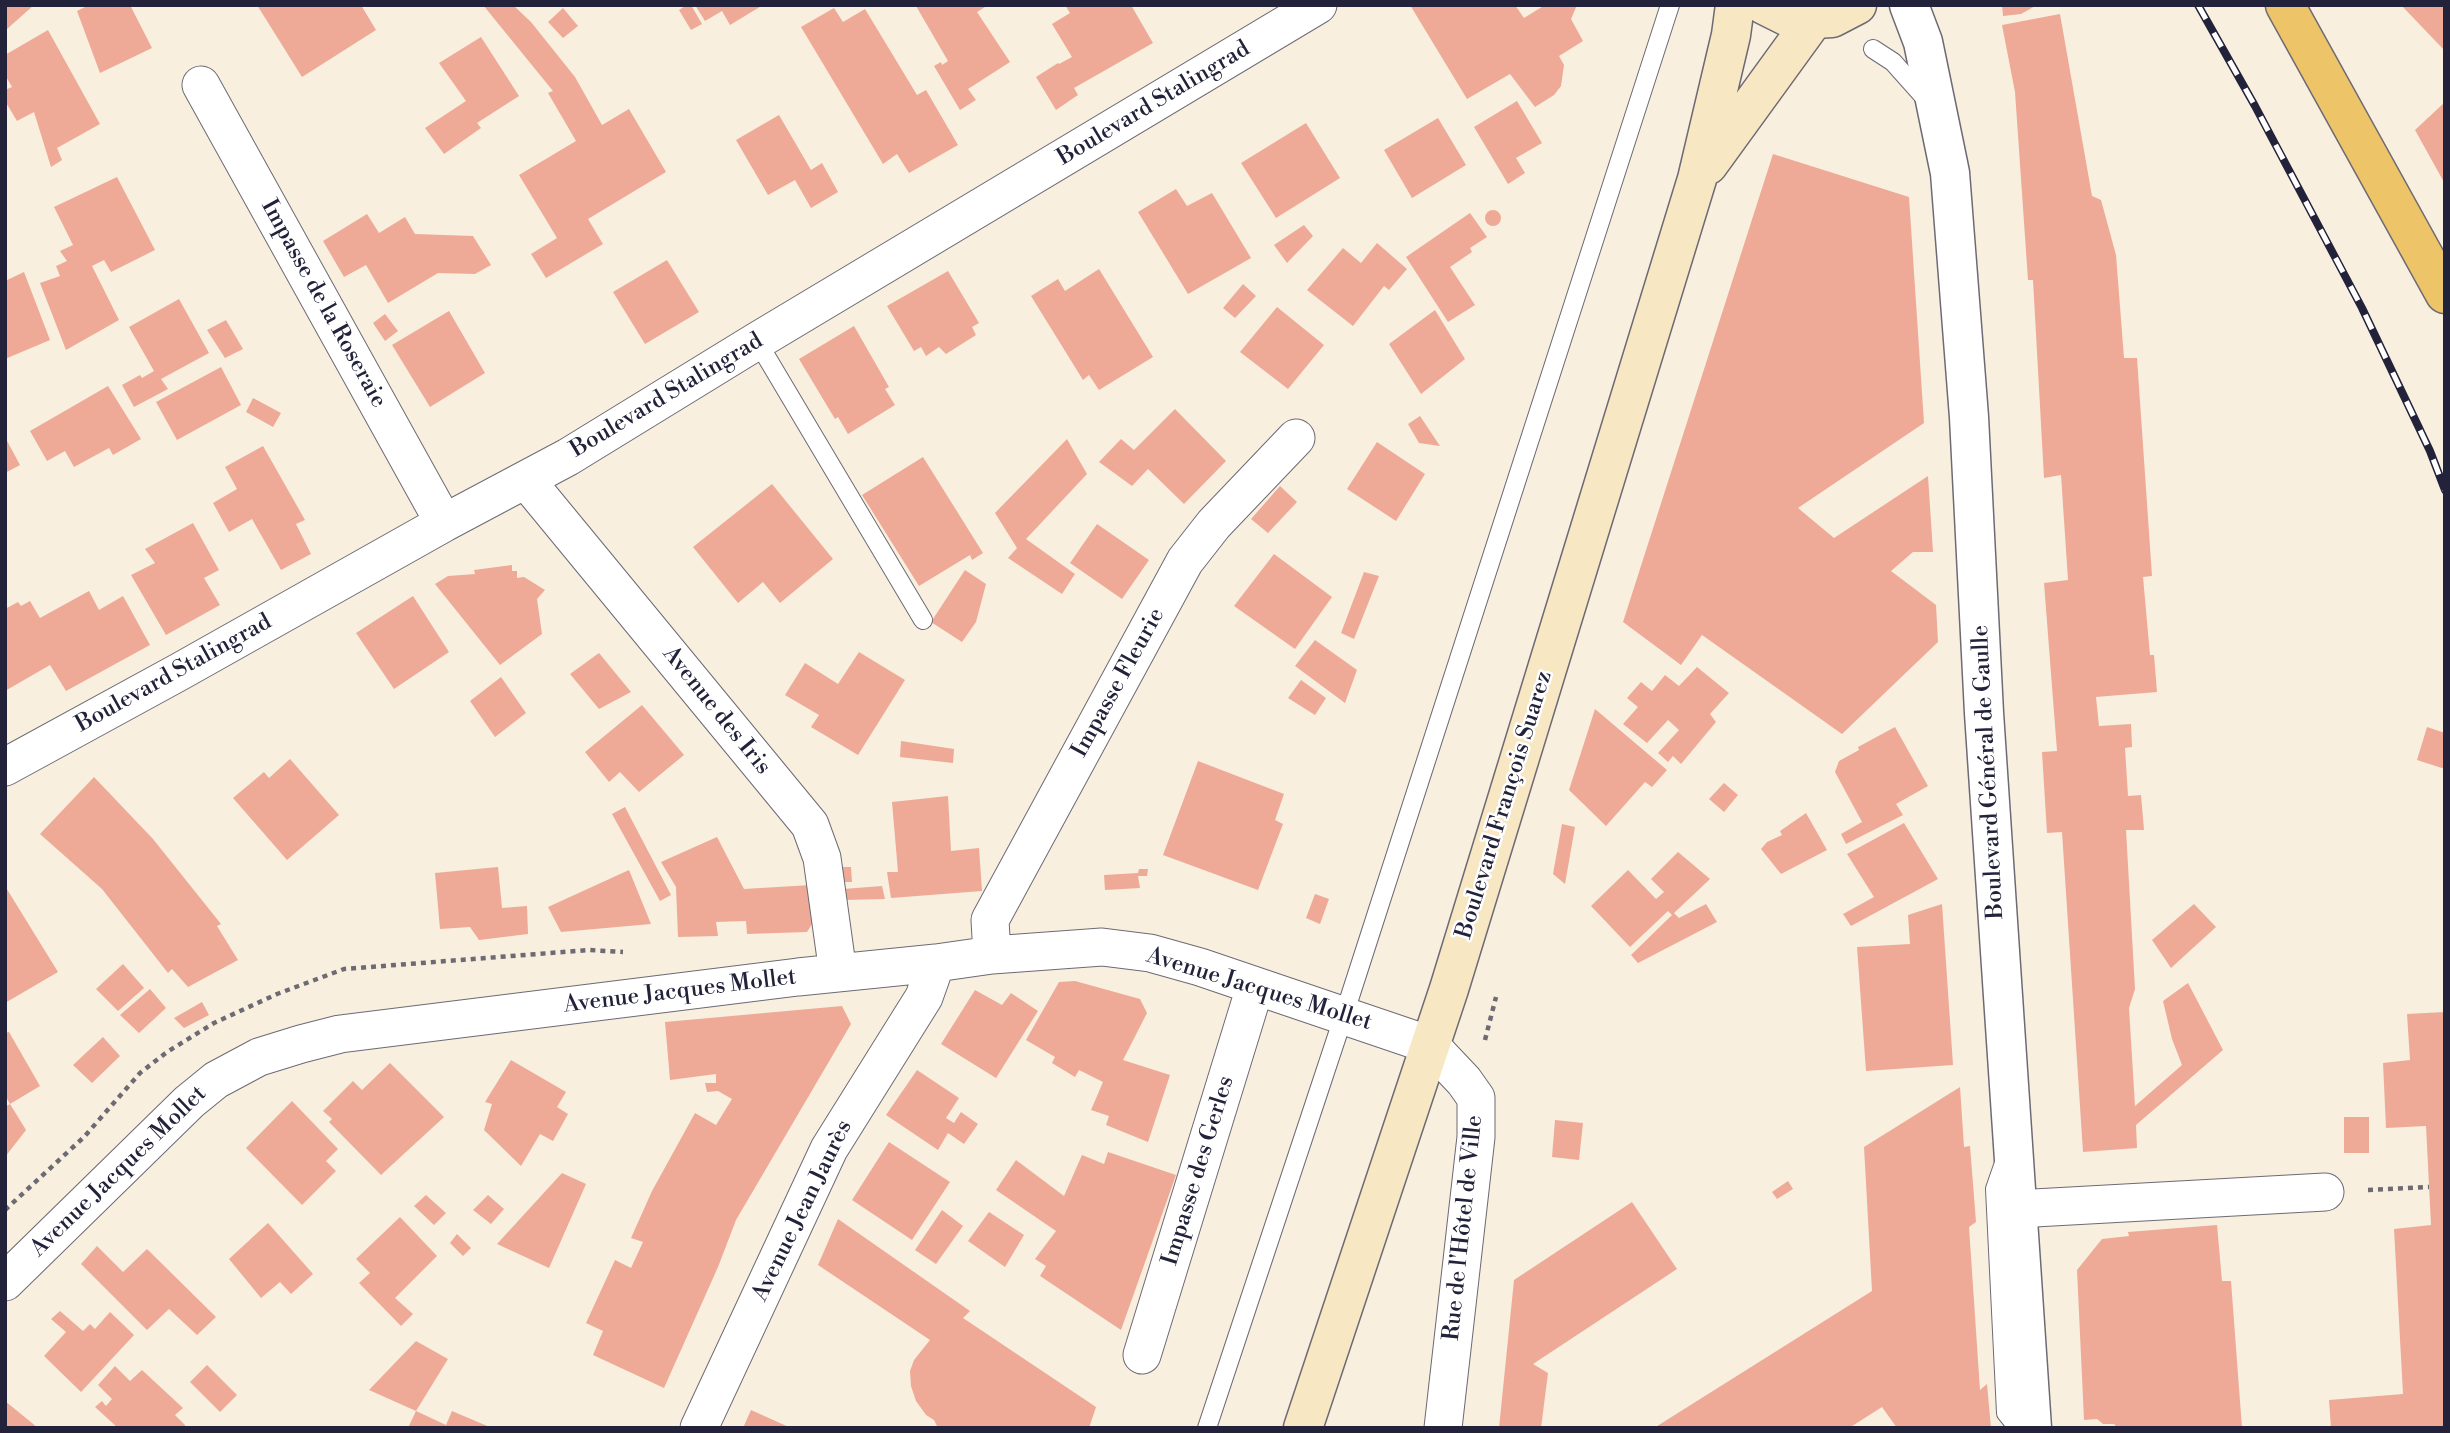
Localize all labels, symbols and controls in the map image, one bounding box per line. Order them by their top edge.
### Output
street label: Boulevard Stalingrad [1053,36,1255,172]
street label: Impasse de la Roseraie [254,195,392,413]
street label: Boulevard Stalingrad [566,328,768,464]
street label: Impasse Fleurie [1067,604,1171,762]
street label: Boulevard Stalingrad [71,609,277,739]
street label: Boulevard Général de Gaulle [1968,624,2010,920]
street label: Avenue des Iris [656,641,776,781]
street label: Boulevard François Suarez [1451,668,1559,942]
street label: Avenue Jacques Mollet [1143,943,1375,1037]
street label: Avenue Jacques Mollet [562,964,798,1020]
street label: Impasse des Gerles [1157,1073,1241,1269]
street label: Avenue Jacques Mollet [25,1081,213,1263]
street label: Rue de l'Hôtel de Ville [1438,1114,1490,1342]
street label: Avenue Jean Jaurès [747,1116,859,1306]

